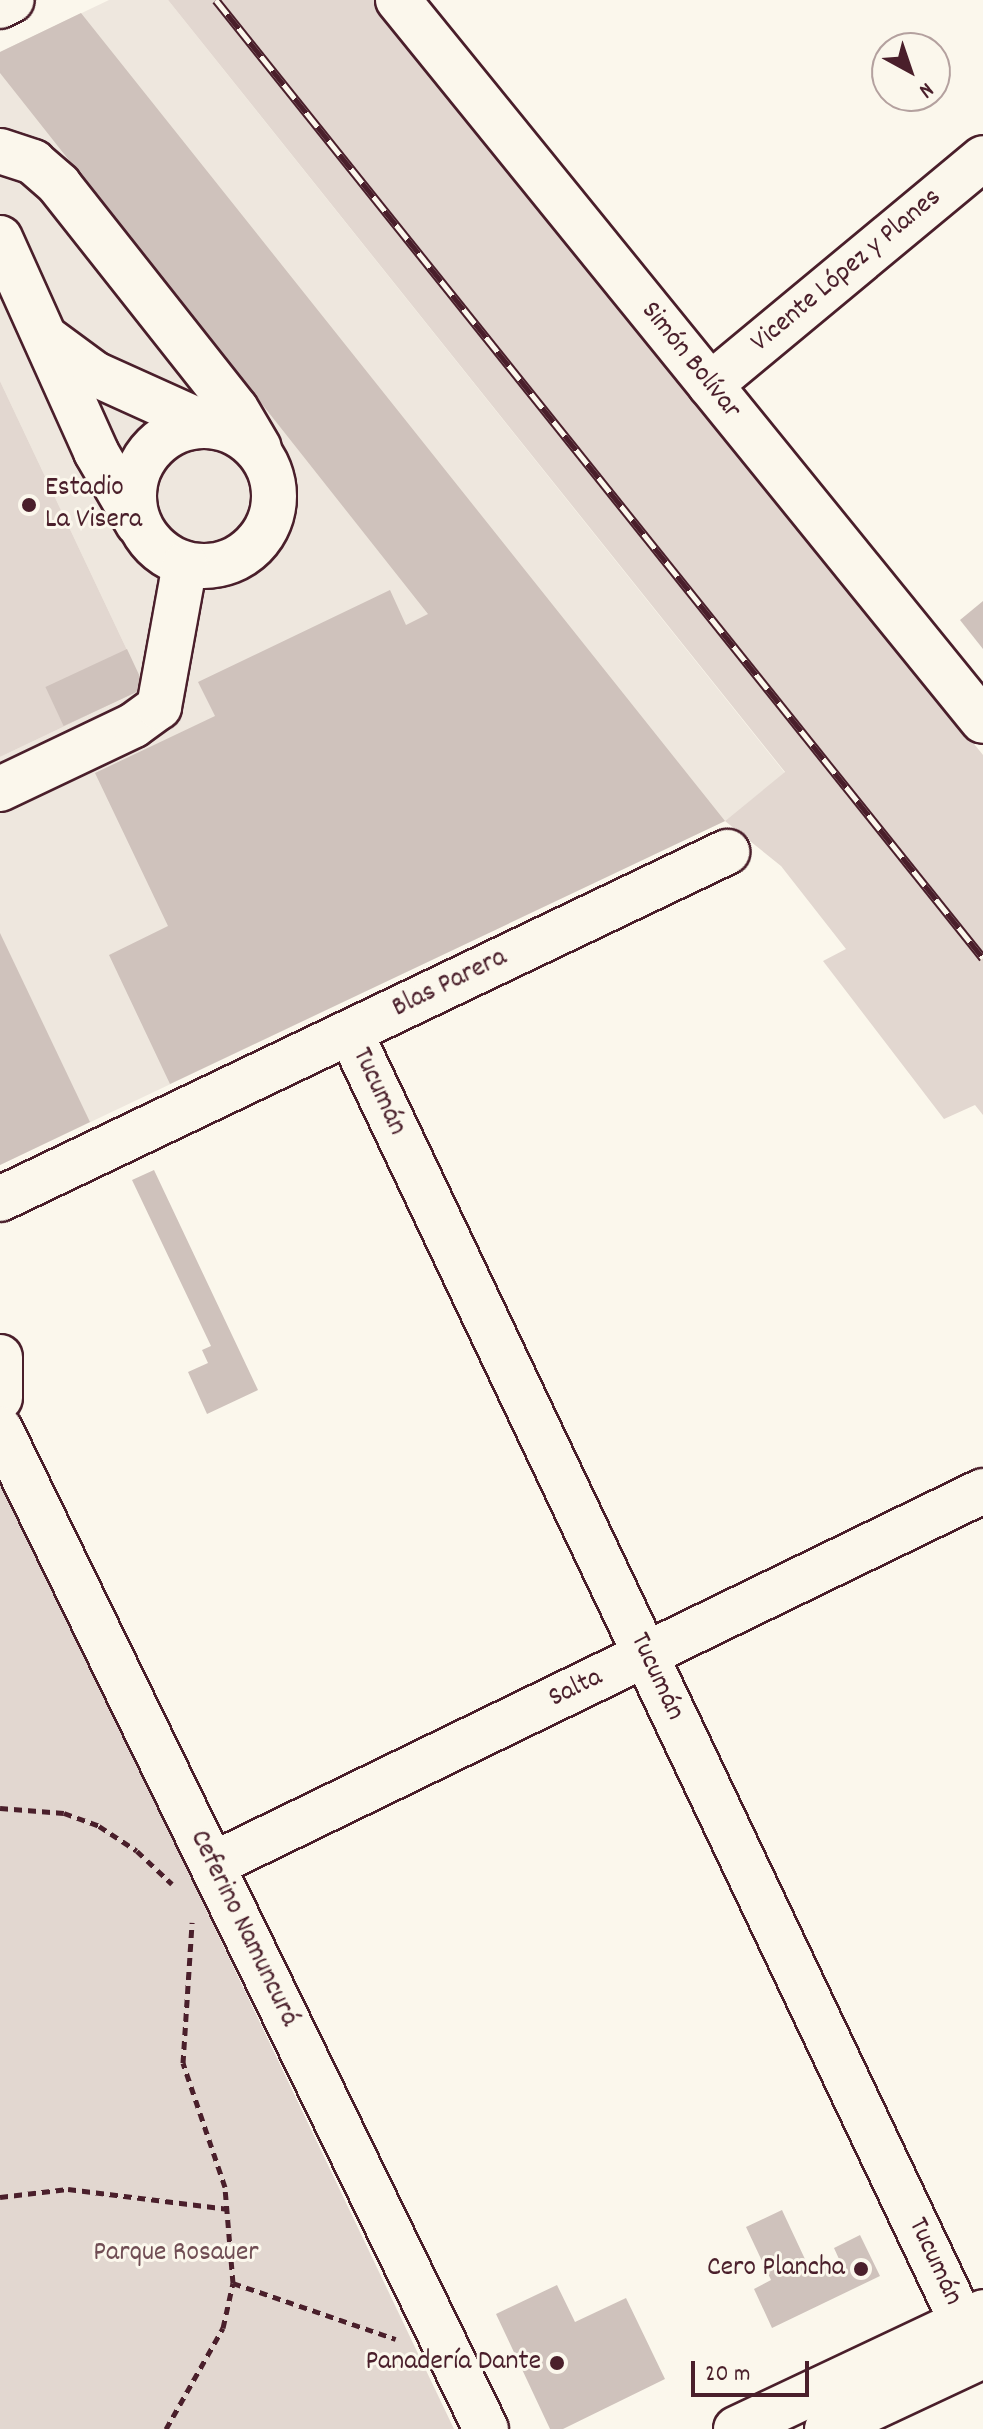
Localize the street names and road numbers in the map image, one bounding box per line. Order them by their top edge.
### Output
street label: Vicente López y Planes [745,182,949,360]
street label: Simón Bolívar [632,296,748,426]
street label: Blas Parera [387,942,513,1026]
street label: Tucumán [343,1043,413,1141]
street label: Tucumán [621,1628,691,1726]
street label: Salta [544,1662,608,1716]
street label: Ceferino Namuncurá [181,1825,305,2033]
street label: Tucumán [899,2213,969,2311]

